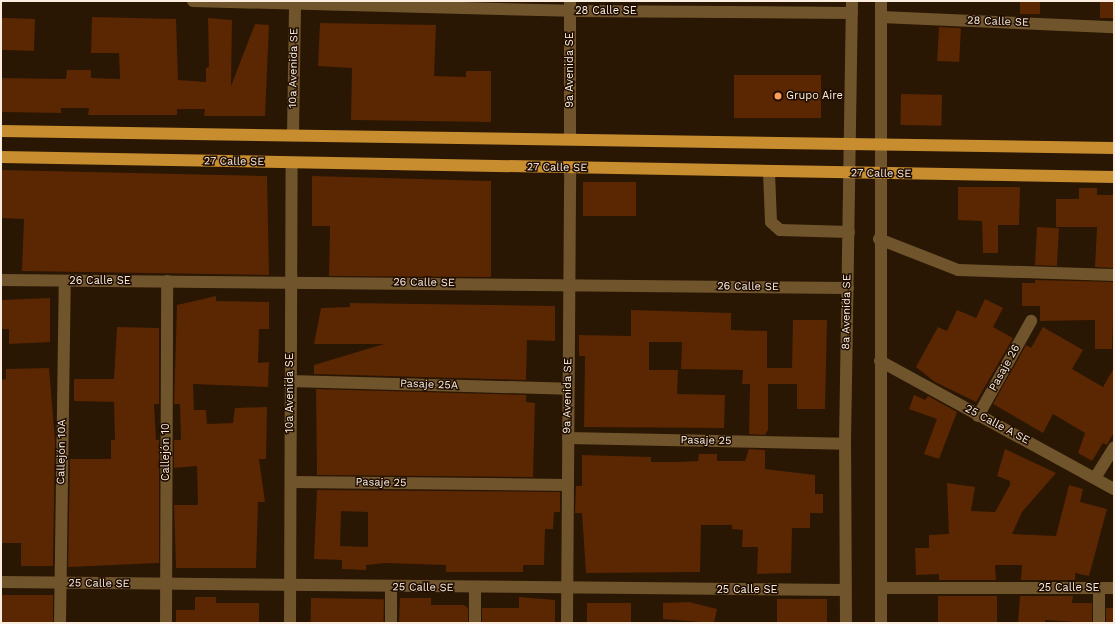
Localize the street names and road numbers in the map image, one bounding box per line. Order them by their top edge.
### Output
street label: 28 Calle SE [575,4,637,18]
street label: 28 Calle SE [967,14,1029,30]
street label: 10a Avenida SE [287,28,301,108]
street label: 9a Avenida SE [563,32,577,108]
street label: 27 Calle SE [203,155,265,169]
street label: 27 Calle SE [526,161,588,175]
street label: 27 Calle SE [850,167,912,181]
street label: 26 Calle SE [69,274,131,288]
street label: 8a Avenida SE [840,274,854,350]
street label: 26 Calle SE [393,276,455,290]
street label: 26 Calle SE [717,280,779,294]
street label: Pasaje 26 [987,342,1023,394]
street label: 10a Avenida SE [283,353,297,433]
street label: 9a Avenida SE [561,358,575,434]
street label: Pasaje 25A [400,377,458,393]
street label: 25 Calle A SE [962,402,1032,448]
street label: Callejón 10A [55,419,69,485]
street label: Callejón 10 [159,423,173,481]
street label: Pasaje 25 [680,434,732,448]
street label: Pasaje 25 [355,476,407,490]
street label: 25 Calle SE [68,577,130,591]
street label: 25 Calle SE [392,581,454,595]
street label: 25 Calle SE [1038,581,1100,595]
street label: 25 Calle SE [716,583,778,597]

